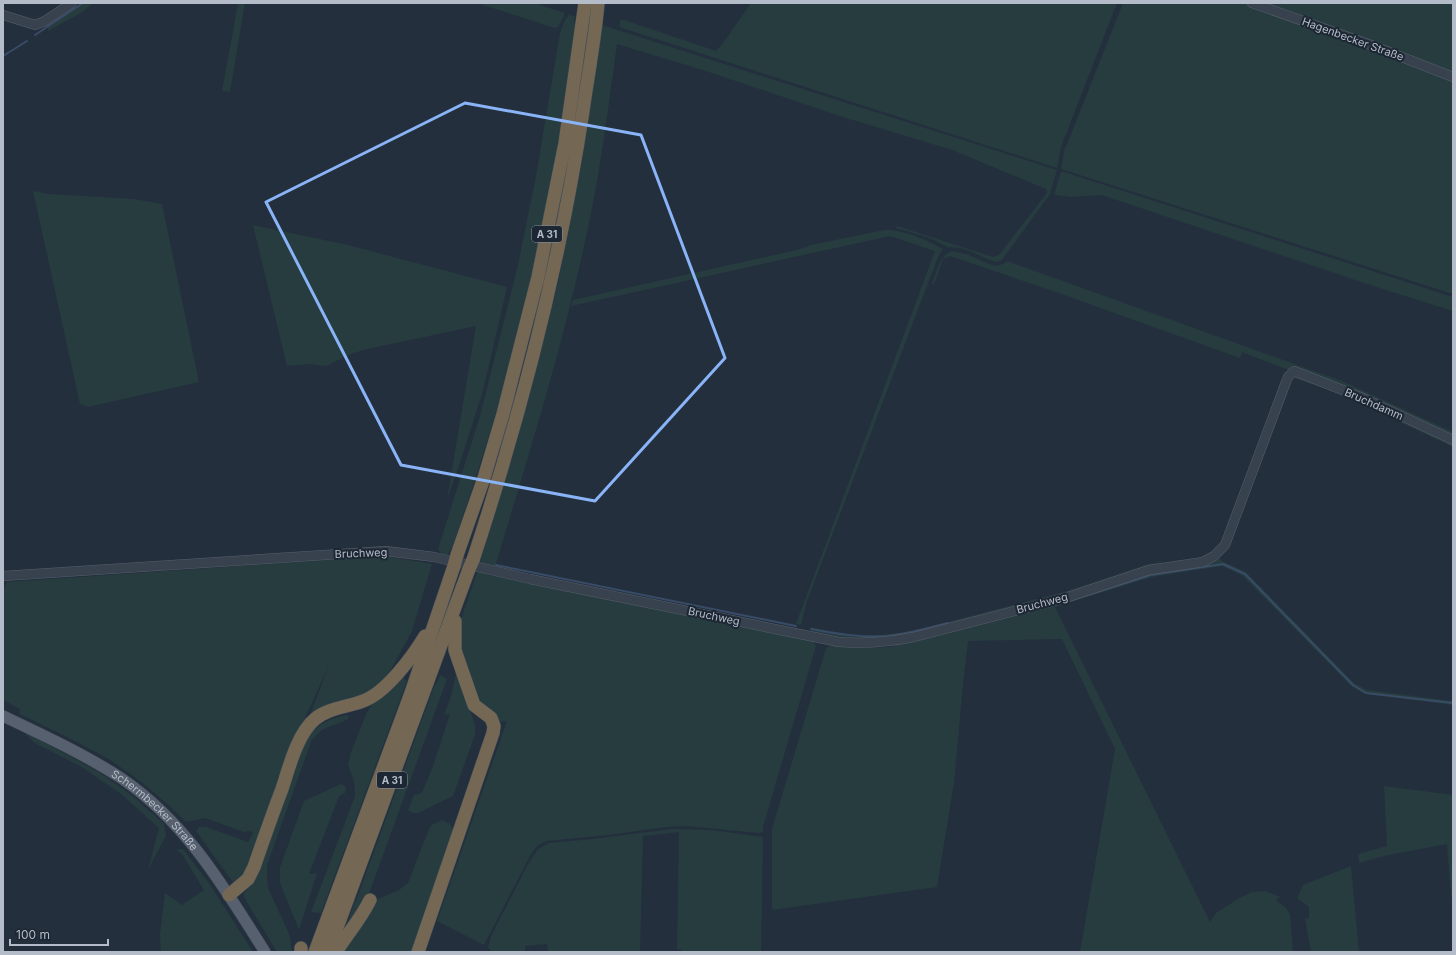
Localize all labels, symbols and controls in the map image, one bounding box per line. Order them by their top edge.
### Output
street label: Hagenbecker Straße [1300,14,1406,64]
road number: A 31 [532,226,562,242]
street label: Bruchdamm [1342,385,1406,423]
street label: Bruchweg [334,545,388,561]
street label: Bruchweg [1015,589,1069,617]
street label: Bruchweg [687,604,741,628]
street label: Schermbecker Straße [109,767,201,853]
road number: A 31 [377,772,407,788]
scale bar [10,921,108,947]
text: 100 m [16,927,50,942]

